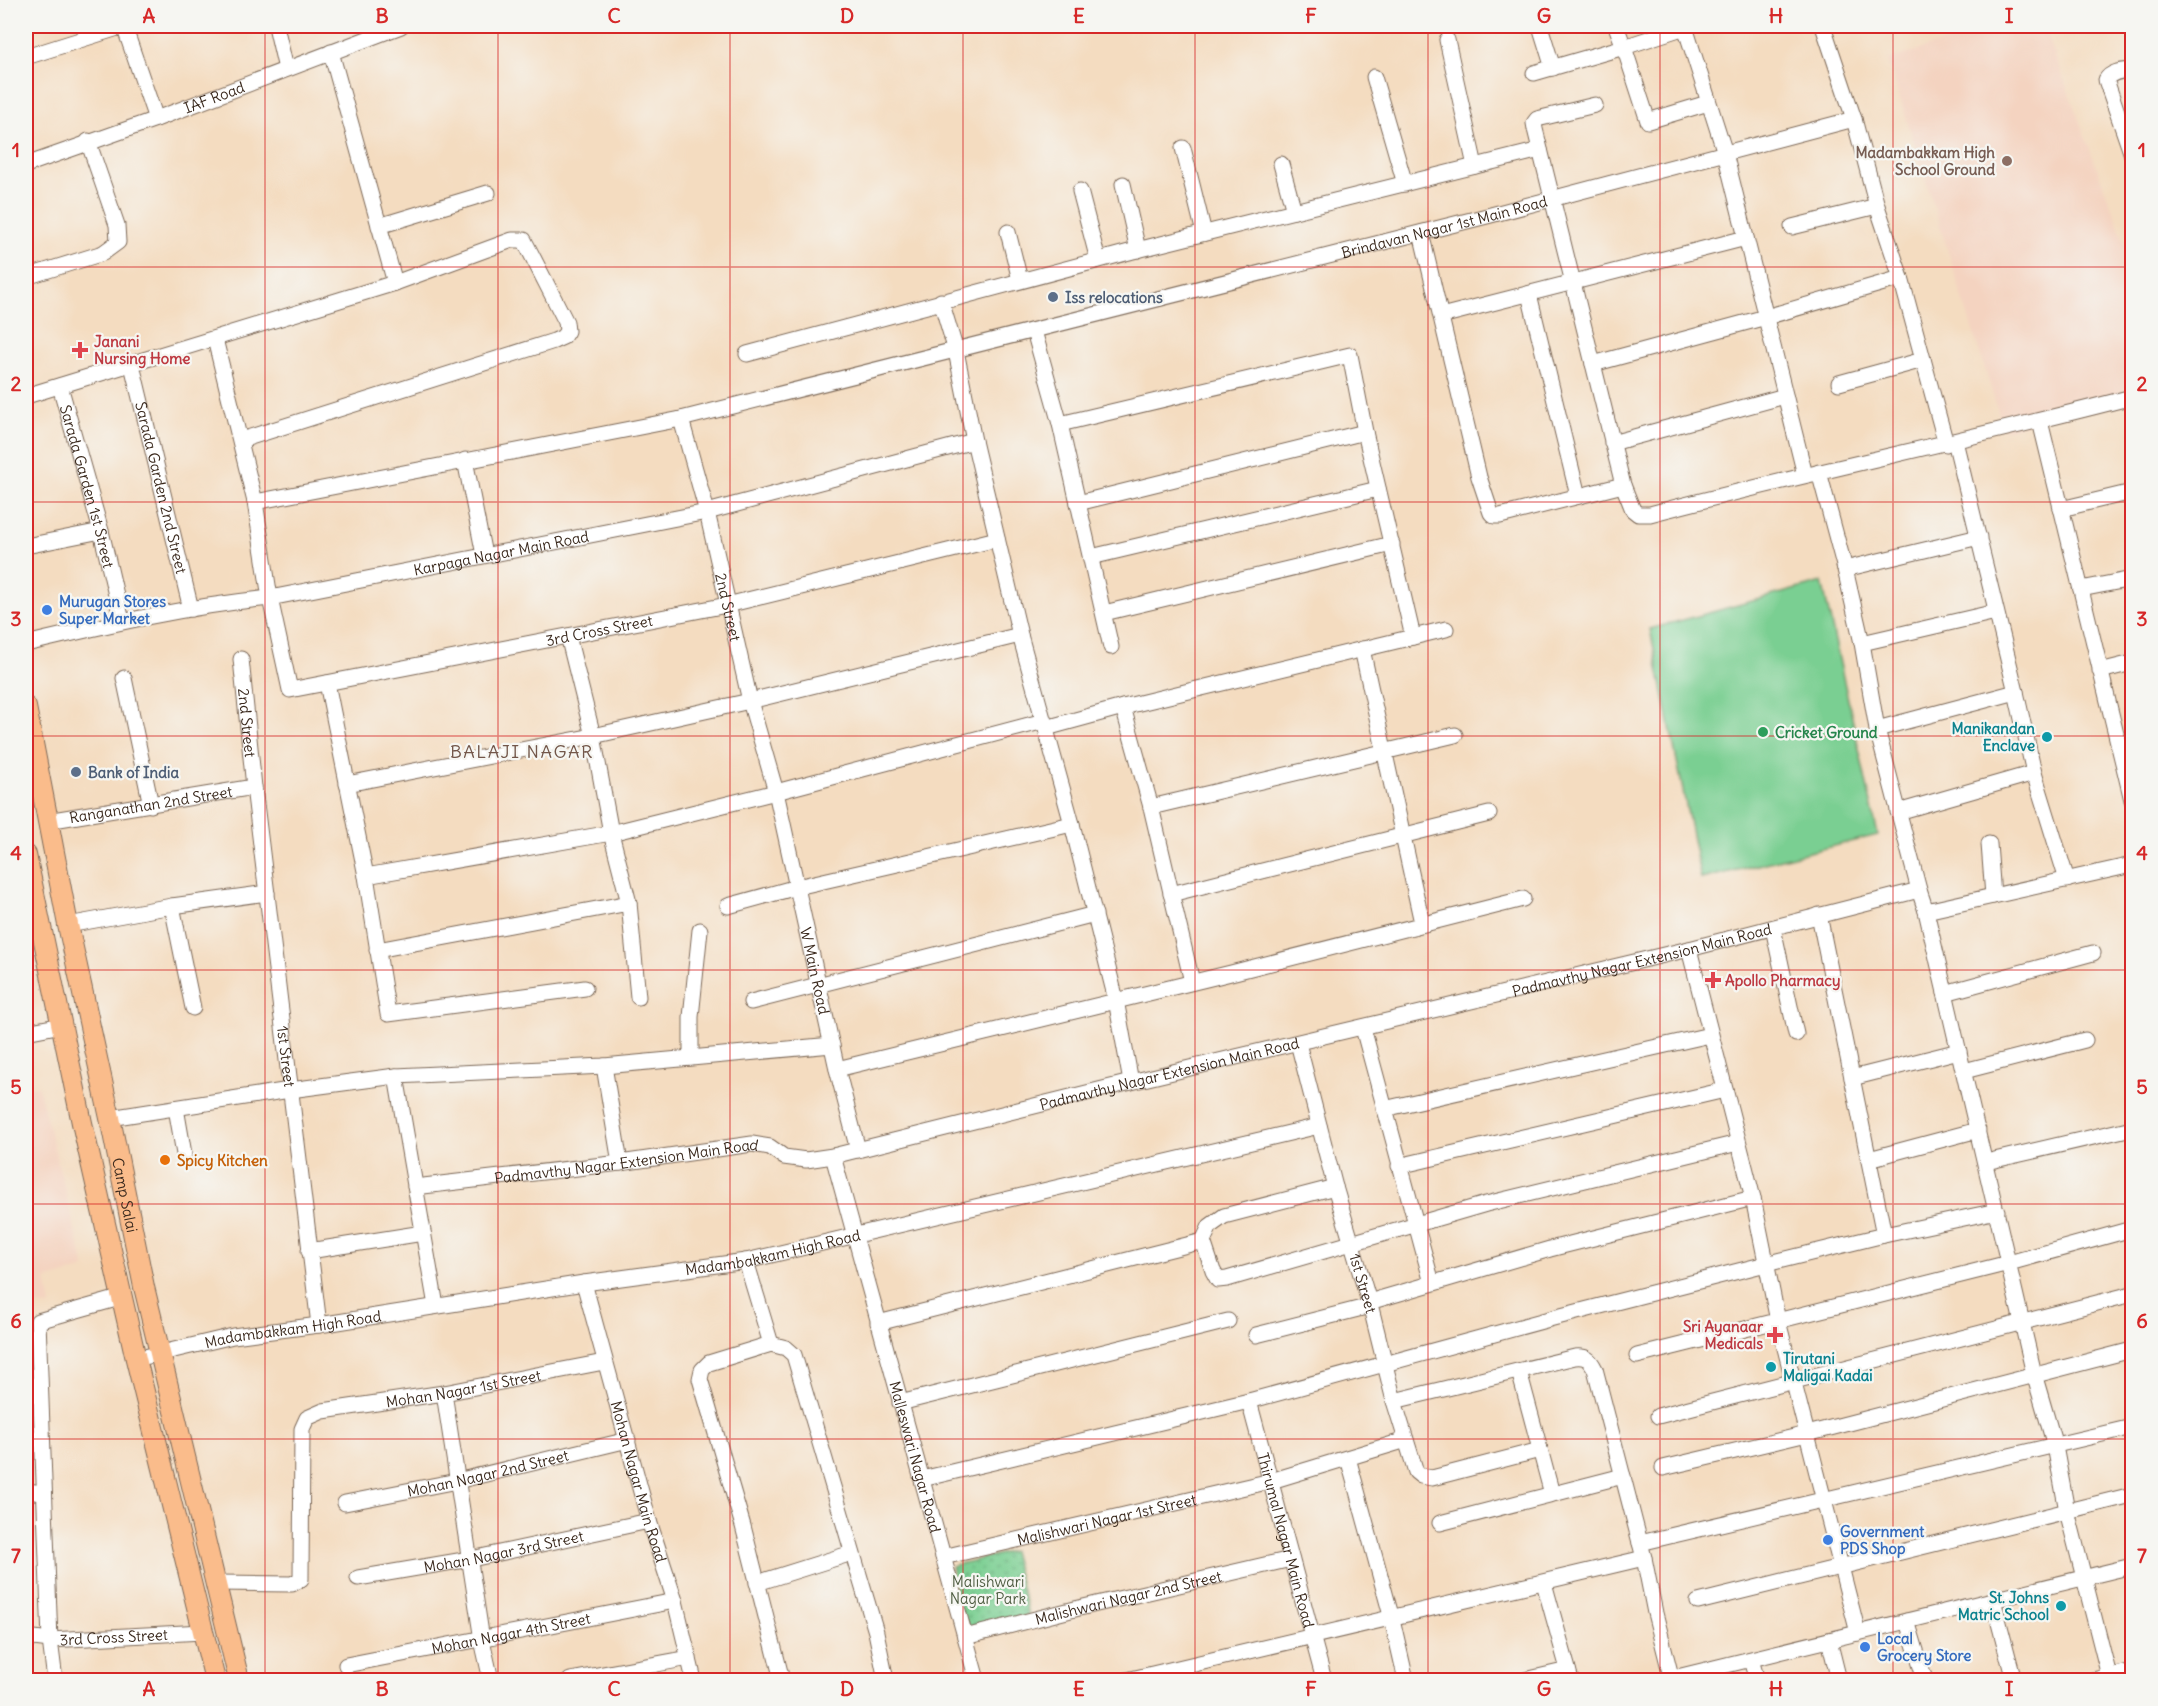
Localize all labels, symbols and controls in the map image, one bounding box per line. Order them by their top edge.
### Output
text: A [143,3,156,28]
text: B [375,3,389,28]
text: C [607,3,621,28]
text: D [840,3,854,28]
text: E [1073,3,1085,28]
text: F [1305,3,1317,28]
text: G [1537,3,1551,28]
text: H [1769,3,1783,28]
text: I [2005,3,2014,28]
street label: IAF Road [181,77,247,117]
text: 1 [12,137,20,162]
text: 1 [2138,137,2146,162]
place label: Madambakkam High School Ground [1855,143,1995,179]
marker: Madambakkam High School Ground [2000,154,2014,168]
street label: Brindavan Nagar 1st Main Road [1339,191,1549,262]
place label: Iss relocations [1065,288,1163,307]
marker: Iss relocations [1046,290,1060,304]
place label: Janani Nursing Home [94,332,190,369]
marker: Janani Nursing Home [71,341,89,359]
text: 2 [11,371,22,396]
text: 2 [2137,371,2148,396]
street label: Sarada Garden 2nd Street [132,400,192,575]
street label: Sarada Garden 1st Street [56,402,119,570]
street label: Karpaga Nagar Main Road [412,526,591,579]
street label: 2nd Street [712,571,746,643]
place label: Murugan Stores Super Market [59,592,166,629]
marker: Murugan Stores Super Market [40,603,54,617]
text: 3 [10,606,22,631]
text: 3 [2136,606,2148,631]
street label: 3rd Cross Street [544,610,654,650]
street label: 2nd Street [235,687,260,758]
place label: Manikandan Enclave [1951,719,2035,755]
place label: Cricket Ground [1775,723,1878,742]
marker: Cricket Ground [1756,725,1770,739]
marker: Manikandan Enclave [2040,730,2054,744]
district label: BALAJI NAGAR [450,740,594,763]
place label: Bank of India [88,763,179,782]
marker: Bank of India [69,765,83,779]
street label: Ranganathan 2nd Street [68,781,234,827]
text: 4 [10,840,22,865]
text: 4 [2136,840,2148,865]
street label: Padmavthy Nagar Extension Main Road [1510,919,1774,1000]
street label: W Main Road [797,925,834,1016]
place label: Apollo Pharmacy [1725,971,1841,991]
marker: Apollo Pharmacy [1706,973,1720,987]
street label: 1st Street [273,1025,300,1088]
street label: Padmavthy Nagar Extension Main Road [1038,1033,1301,1114]
text: 5 [10,1074,22,1099]
text: 5 [2136,1074,2148,1099]
street label: Padmavthy Nagar Extension Main Road [493,1134,760,1187]
place label: Spicy Kitchen [177,1151,268,1171]
marker: Spicy Kitchen [158,1153,172,1167]
street label: Camp Salai [109,1156,142,1234]
street label: Madambakkam High Road [684,1225,862,1279]
street label: 1st Street [1346,1251,1381,1315]
street label: Madambakkam High Road [203,1306,383,1352]
text: 6 [10,1308,22,1333]
text: 6 [2136,1308,2148,1333]
place label: Sri Ayanaar Medicals [1683,1317,1764,1353]
marker: Sri Ayanaar Medicals [1768,1328,1782,1342]
place label: Tirutani Maligai Kadai [1783,1349,1873,1386]
marker: Tirutani Maligai Kadai [1764,1360,1778,1374]
street label: Mohan Nagar 1st Street [385,1365,542,1411]
street label: Malleswari Nagar Road [886,1379,946,1535]
street label: Mohan Nagar Main Road [607,1399,671,1565]
street label: Mohan Nagar 2nd Street [406,1445,570,1500]
street label: Thirumal Nagar Main Road [1254,1451,1319,1630]
street label: Malishwari Nagar 1st Street [1015,1489,1198,1549]
place label: Government PDS Shop [1840,1522,1925,1559]
street label: Mohan Nagar 3rd Street [422,1526,585,1576]
marker: Government PDS Shop [1821,1533,1835,1547]
text: 7 [11,1543,21,1568]
text: 7 [2137,1543,2147,1568]
street label: Malishwari Nagar 2nd Street [1033,1566,1223,1628]
park label: Malishwari Nagar Park [950,1572,1027,1608]
place label: St. Johns Matric School [1958,1588,2049,1624]
marker: St. Johns Matric School [2054,1599,2068,1613]
street label: Mohan Nagar 4th Street [430,1608,592,1658]
street label: 3rd Cross Street [59,1624,168,1649]
place label: Local Grocery Store [1877,1629,1971,1666]
marker: Local Grocery Store [1858,1640,1872,1654]
text: A [143,1676,156,1701]
text: B [375,1676,389,1701]
text: C [607,1676,621,1701]
text: D [840,1676,854,1701]
text: E [1073,1676,1085,1701]
text: F [1305,1676,1317,1701]
text: G [1537,1676,1551,1701]
text: H [1769,1676,1783,1701]
text: I [2005,1676,2014,1701]

